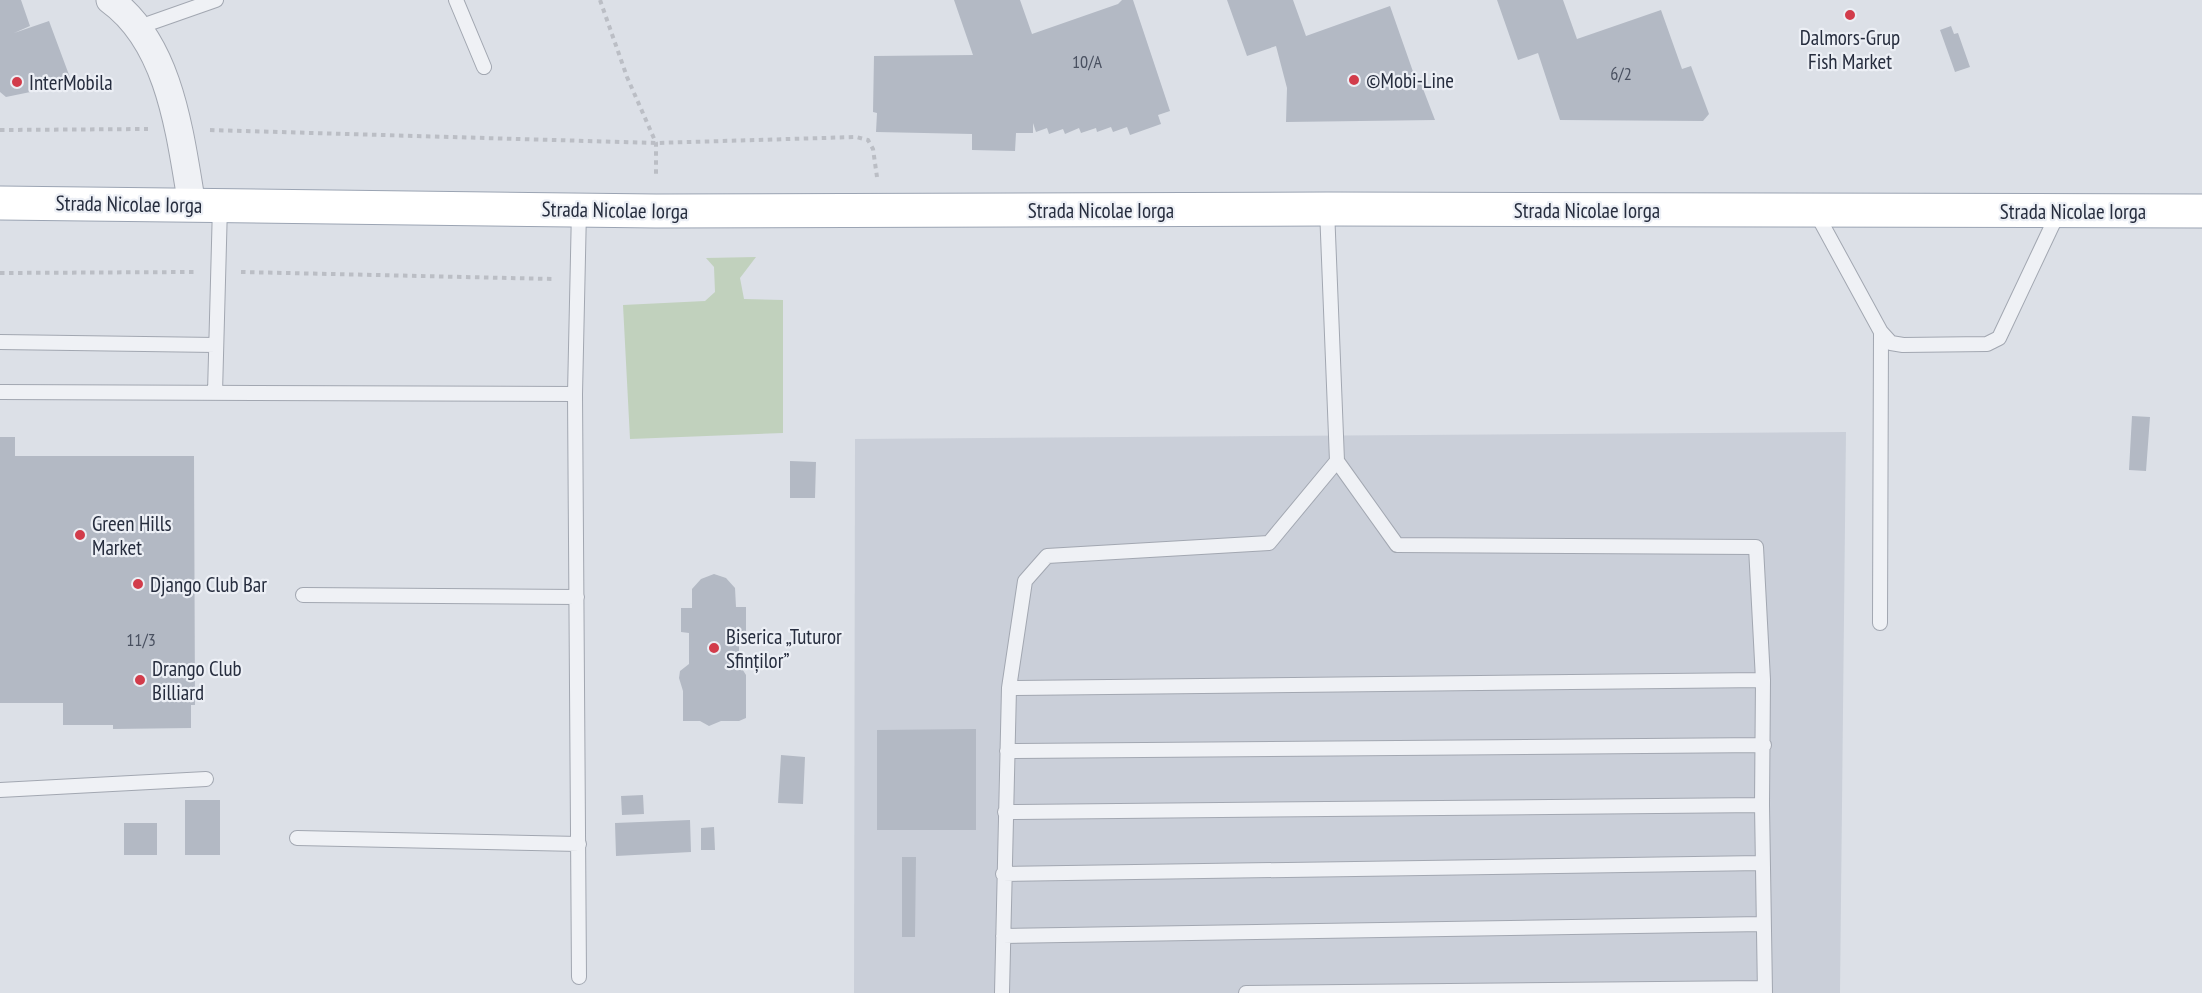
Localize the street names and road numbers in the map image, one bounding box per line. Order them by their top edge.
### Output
street label: Strada Nicolae Iorga [56,189,202,219]
street label: Strada Nicolae Iorga [542,195,688,225]
street label: Strada Nicolae Iorga [1028,197,1174,224]
street label: Strada Nicolae Iorga [1514,197,1660,224]
street label: Strada Nicolae Iorga [2000,198,2146,225]

